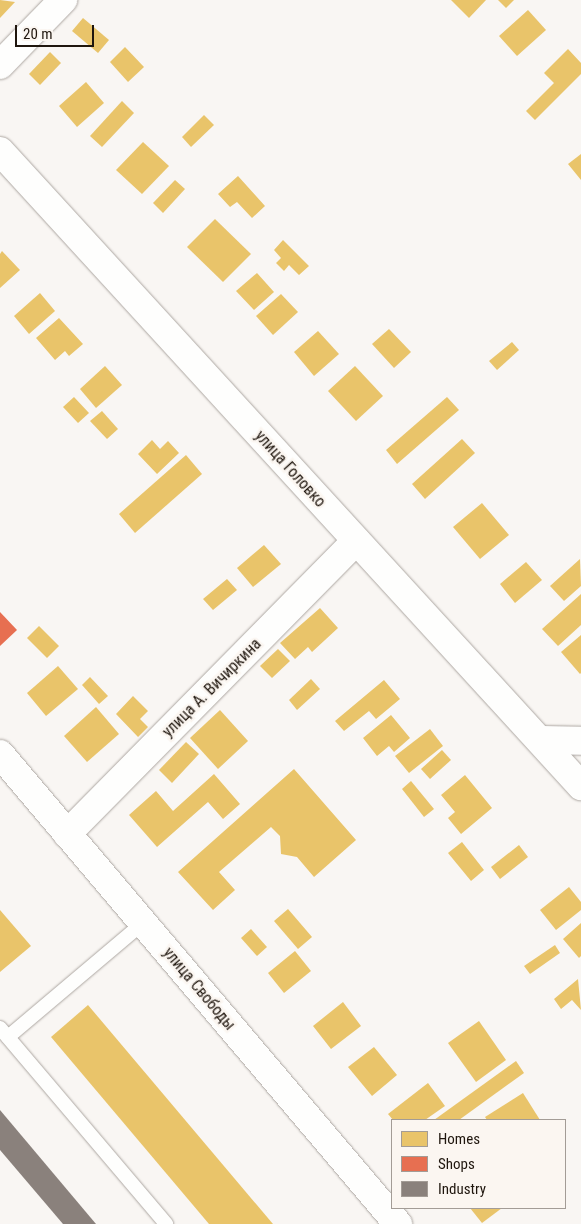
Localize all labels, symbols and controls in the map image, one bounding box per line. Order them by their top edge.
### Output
scale bar [18,15,96,47]
text: 20 m [23,25,53,43]
street label: улица Головко [251,427,329,511]
street label: улица А. Вичиркина [159,635,265,741]
street label: улица Свободы [159,944,239,1034]
legend [391,1119,566,1209]
text: Homes [438,1130,480,1148]
text: Shops [438,1155,475,1173]
text: Industry [438,1180,486,1198]

